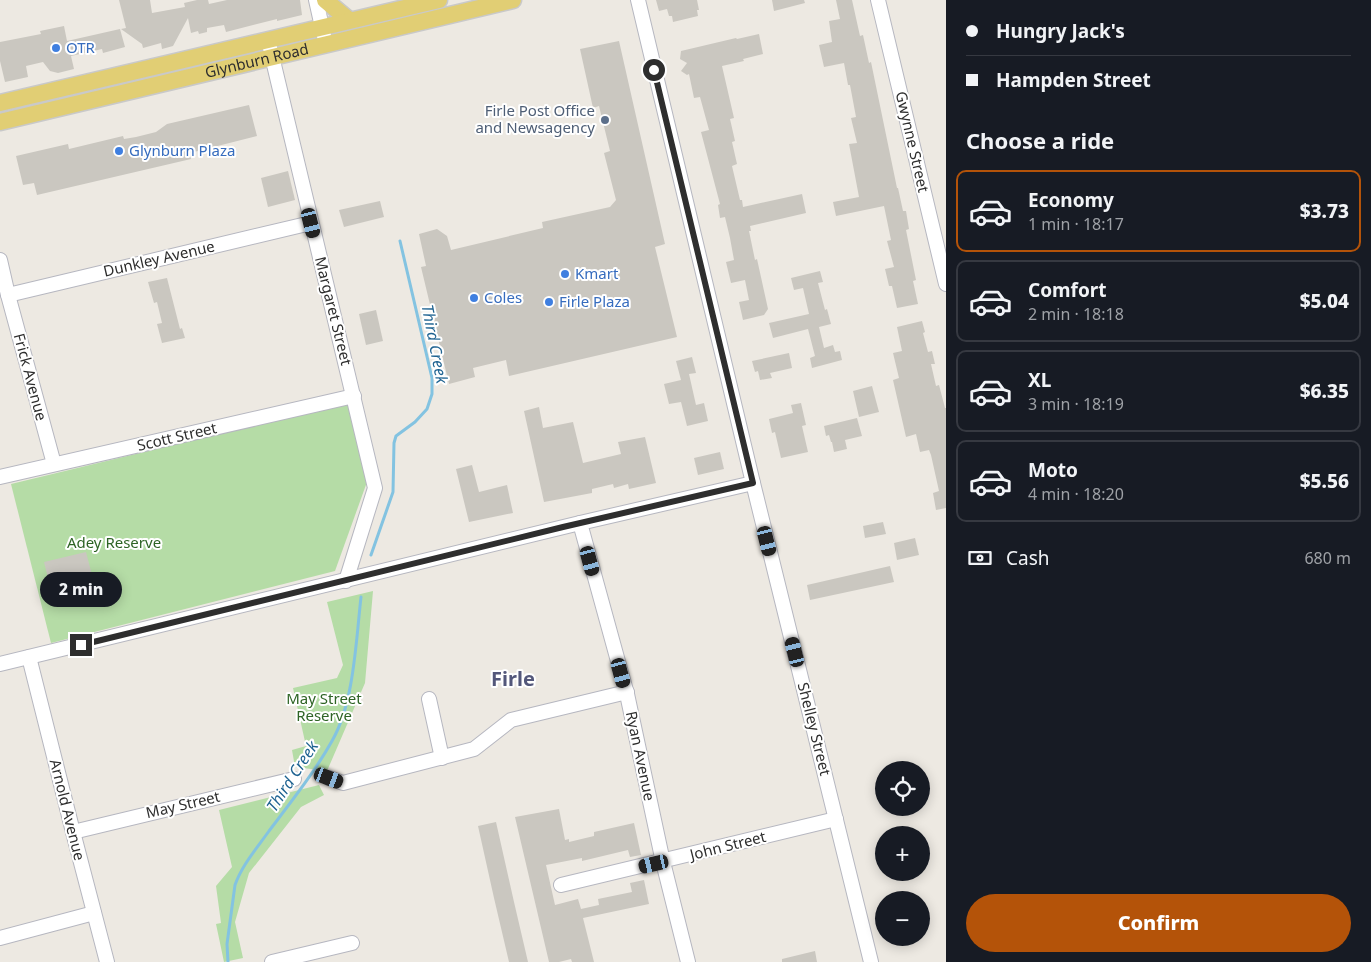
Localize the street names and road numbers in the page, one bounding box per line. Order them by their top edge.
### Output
street label: Glynburn Road [203,38,310,82]
street label: Gwynne Street [892,89,934,195]
street label: Dunkley Avenue [101,235,216,281]
street label: Margaret Street [311,254,357,368]
street label: Frick Avenue [10,331,52,423]
street label: Scott Street [135,417,219,455]
street label: Shelley Street [794,680,836,778]
street label: Ryan Avenue [622,709,660,802]
street label: Arnold Avenue [46,757,90,863]
street label: May Street [144,786,222,822]
street label: John Street [686,826,768,865]

